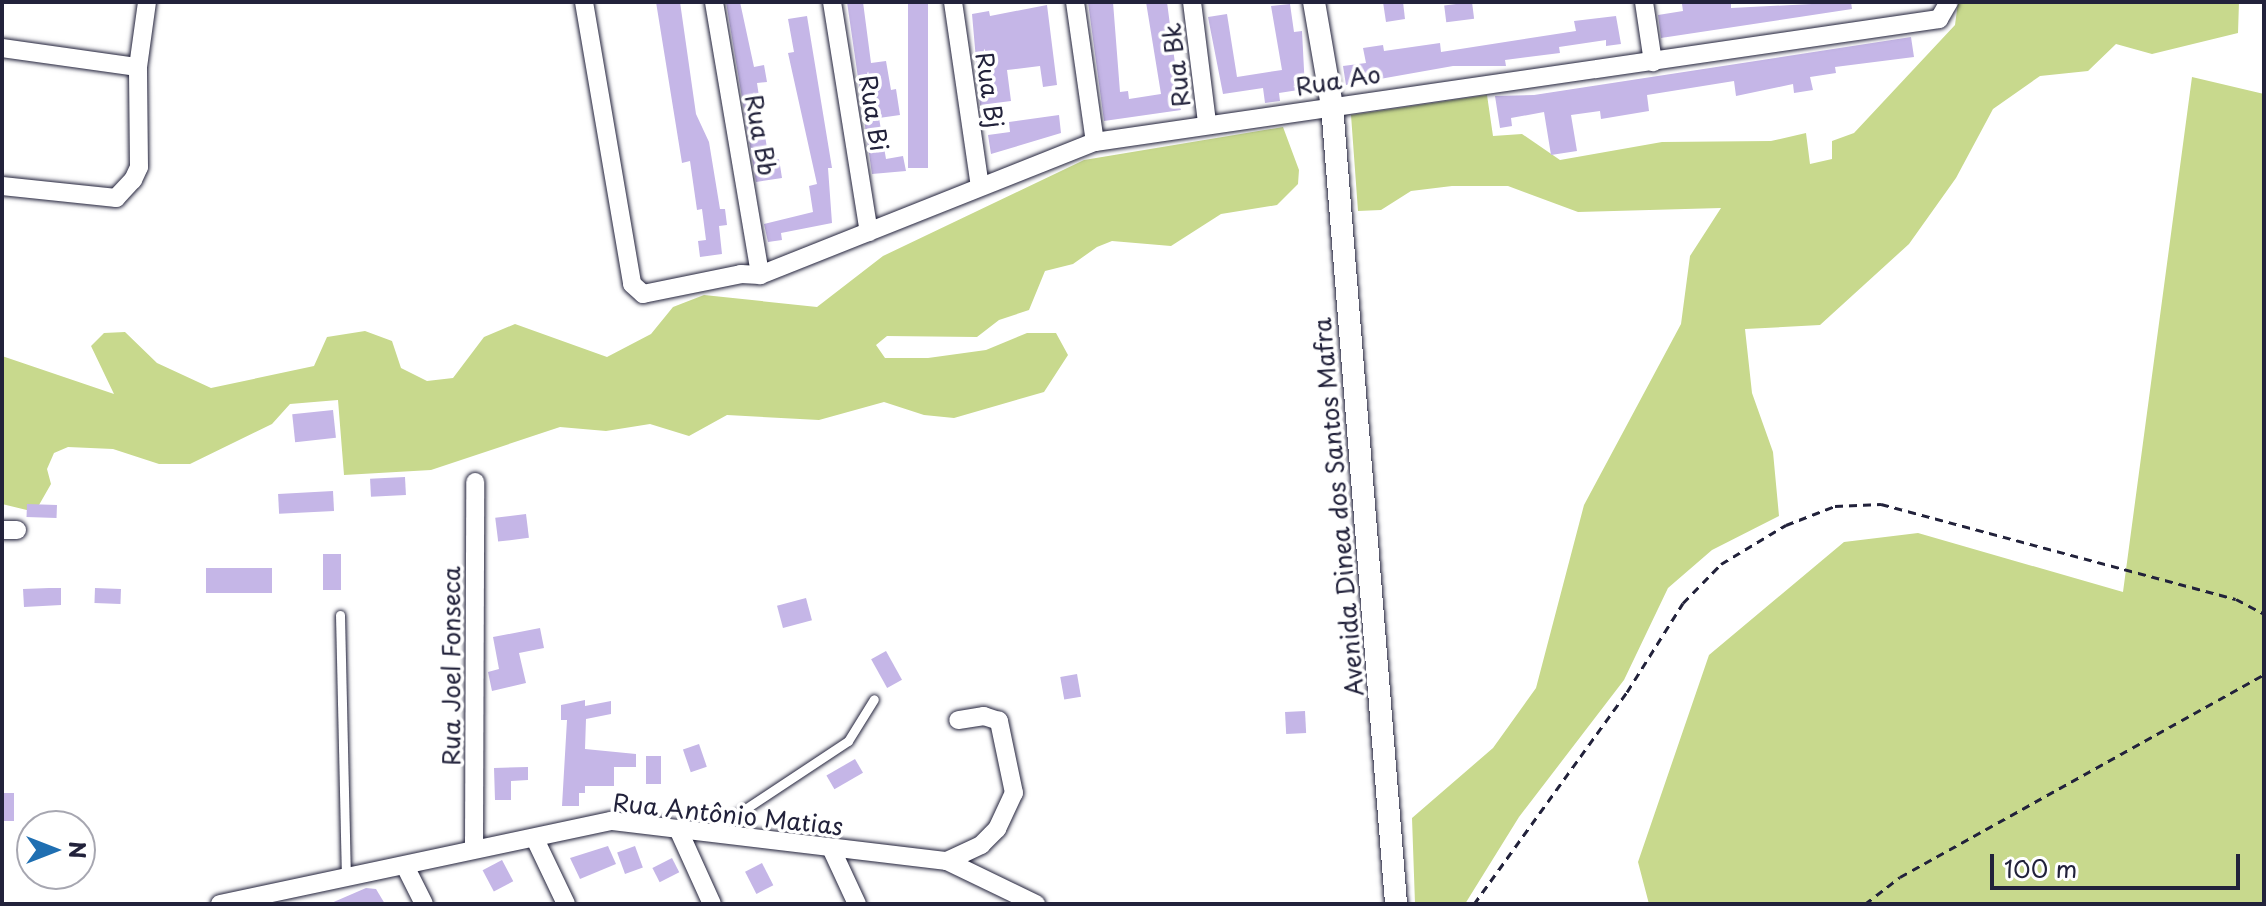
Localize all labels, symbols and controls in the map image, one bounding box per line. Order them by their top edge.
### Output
street label: Rua Bk [1157,21,1195,109]
street label: Rua Bj [970,50,1010,130]
street label: Rua Ao [1293,59,1383,101]
street label: Rua Bi [854,73,894,153]
street label: Rua Bb [740,91,782,179]
street label: Avenida Dinea dos Santos Mafra [1307,316,1369,698]
street label: Rua Joel Fonseca [437,566,465,766]
street label: Rua Antônio Matias [611,788,845,840]
north arrow [16,810,96,890]
scale bar [1994,838,2244,888]
text: N [62,841,95,859]
text: 100 m [2004,850,2077,886]

